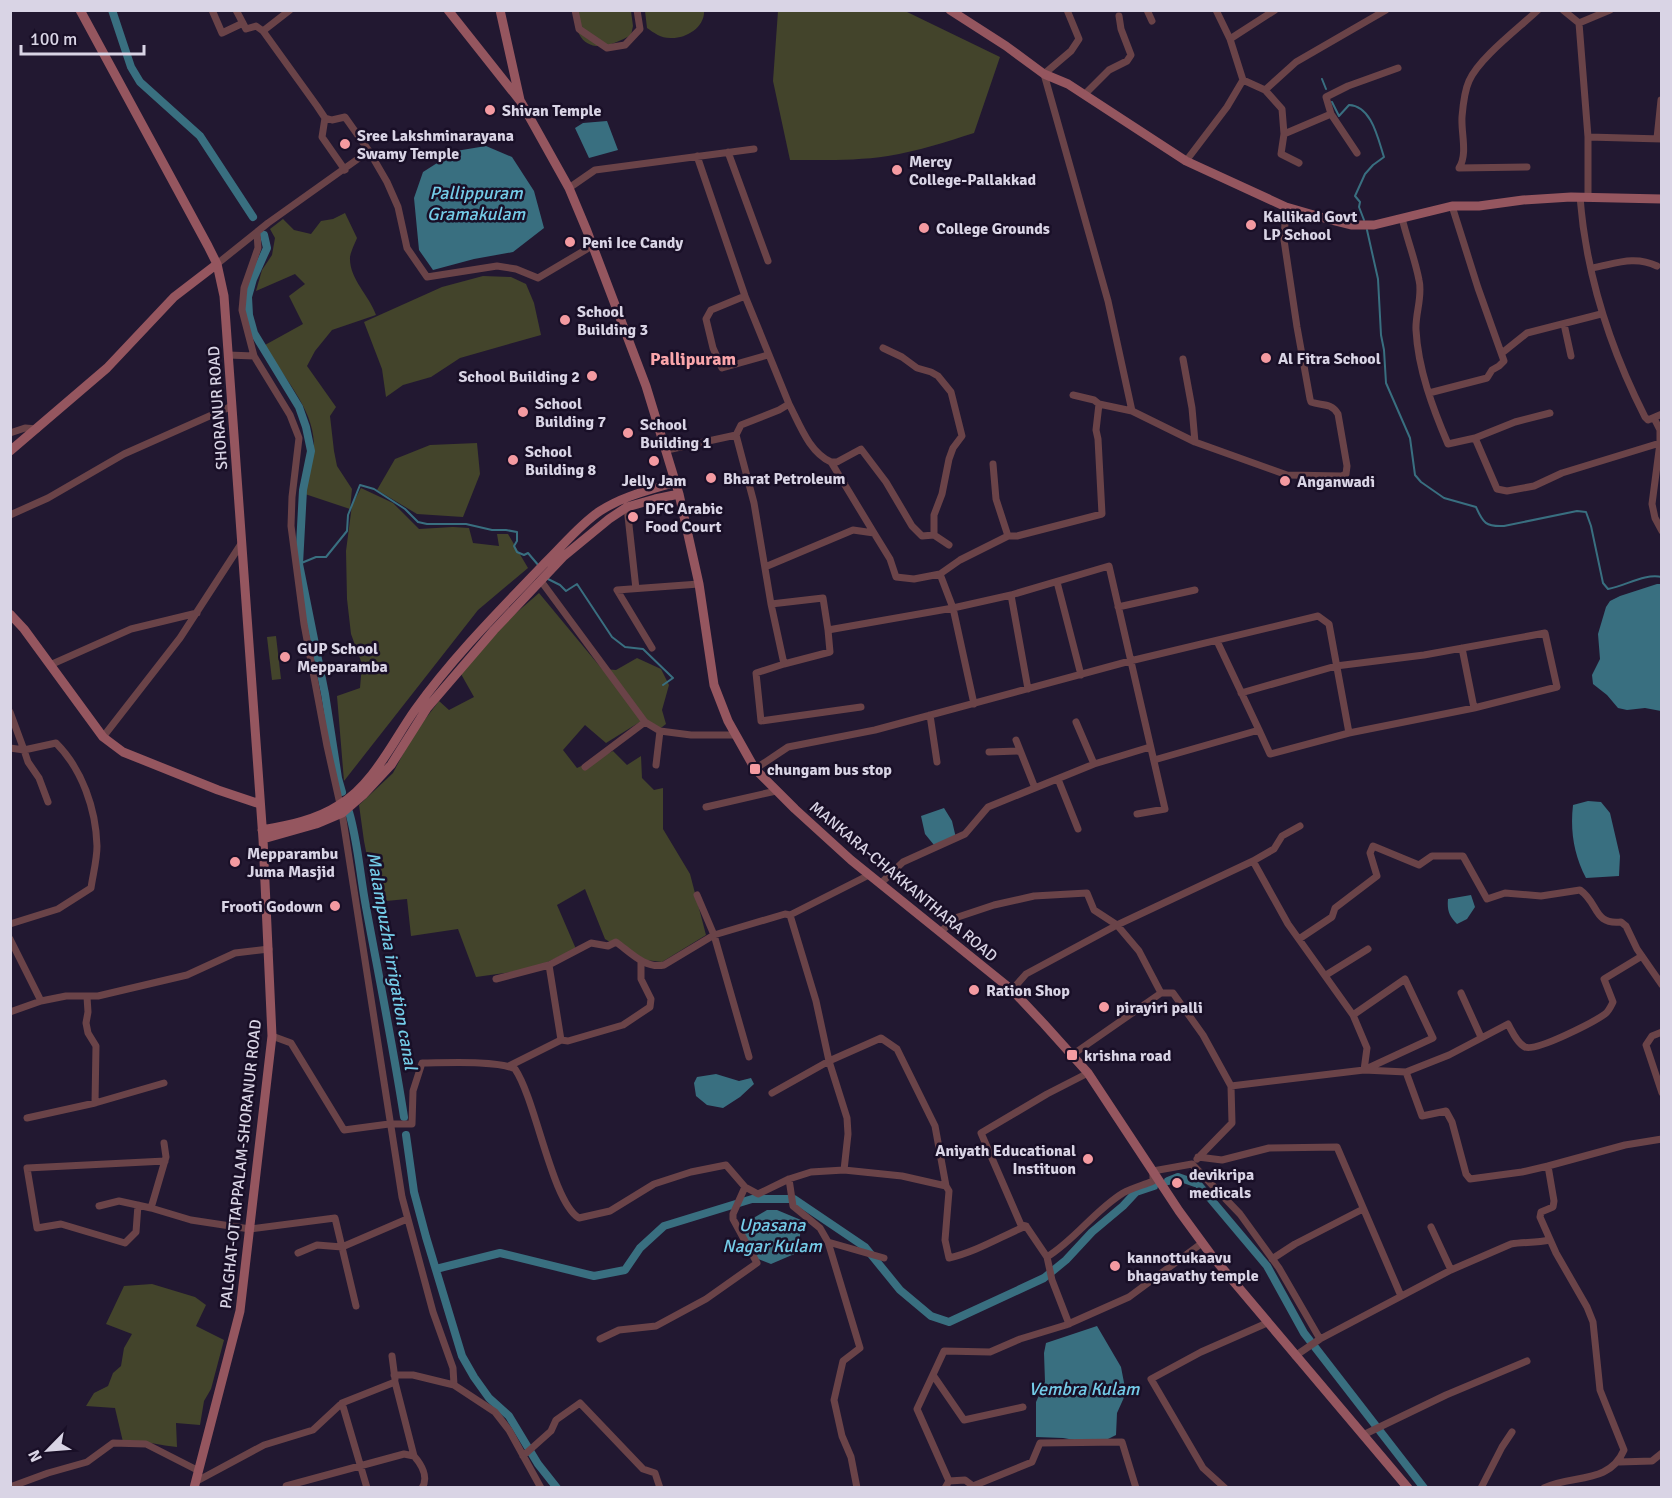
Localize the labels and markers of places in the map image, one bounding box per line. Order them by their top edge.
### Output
place label: Shivan Temple [502,101,601,121]
marker: Shivan Temple [483,103,497,117]
place label: Sree Lakshminarayana Swamy Temple [357,126,514,164]
marker: Sree Lakshminarayana Swamy Temple [338,137,352,151]
place label: Mercy College-Pallakkad [909,152,1036,190]
marker: Mercy College-Pallakkad [890,163,904,177]
place label: Kallikad Govt LP School [1263,207,1357,245]
marker: Kallikad Govt LP School [1244,218,1258,232]
place label: College Grounds [936,219,1050,239]
marker: College Grounds [917,221,931,235]
place label: Peni Ice Candy [582,233,683,253]
marker: Peni Ice Candy [563,235,577,249]
place label: School Building 3 [577,302,648,340]
marker: School Building 3 [558,313,572,327]
place label: Al Fitra School [1278,349,1381,369]
marker: Al Fitra School [1259,351,1273,365]
place label: School Building 2 [458,367,580,387]
marker: School Building 2 [585,369,599,383]
place label: School Building 7 [535,394,607,432]
marker: School Building 7 [516,405,530,419]
place label: School Building 1 [640,415,712,453]
marker: School Building 1 [621,426,635,440]
place label: School Building 8 [525,442,597,480]
marker: School Building 8 [506,453,520,467]
marker: Jelly Jam [647,454,661,468]
place label: Bharat Petroleum [723,469,846,489]
place label: Jelly Jam [622,471,687,491]
marker: Bharat Petroleum [704,471,718,485]
place label: Anganwadi [1297,472,1375,492]
marker: Anganwadi [1278,474,1292,488]
place label: DFC Arabic Food Court [645,499,723,537]
marker: DFC Arabic Food Court [626,510,640,524]
place label: GUP School Mepparamba [297,639,388,677]
marker: GUP School Mepparamba [278,650,292,664]
place label: chungam bus stop [767,760,892,780]
marker: chungam bus stop [748,762,762,776]
place label: Mepparambu Juma Masjid [247,844,339,882]
marker: Mepparambu Juma Masjid [228,855,242,869]
place label: Frooti Godown [221,897,323,917]
marker: Frooti Godown [328,899,342,913]
place label: Ration Shop [986,981,1070,1001]
marker: Ration Shop [967,983,981,997]
place label: pirayiri palli [1116,998,1203,1018]
marker: pirayiri palli [1097,1000,1111,1014]
place label: krishna road [1084,1046,1172,1066]
marker: krishna road [1065,1048,1079,1062]
place label: Aniyath Educational Instituon [935,1141,1076,1179]
marker: Aniyath Educational Instituon [1081,1152,1095,1166]
place label: devikripa medicals [1189,1165,1254,1203]
marker: devikripa medicals [1170,1176,1184,1190]
place label: kannottukaavu bhagavathy temple [1127,1248,1259,1286]
marker: kannottukaavu bhagavathy temple [1108,1259,1122,1273]

